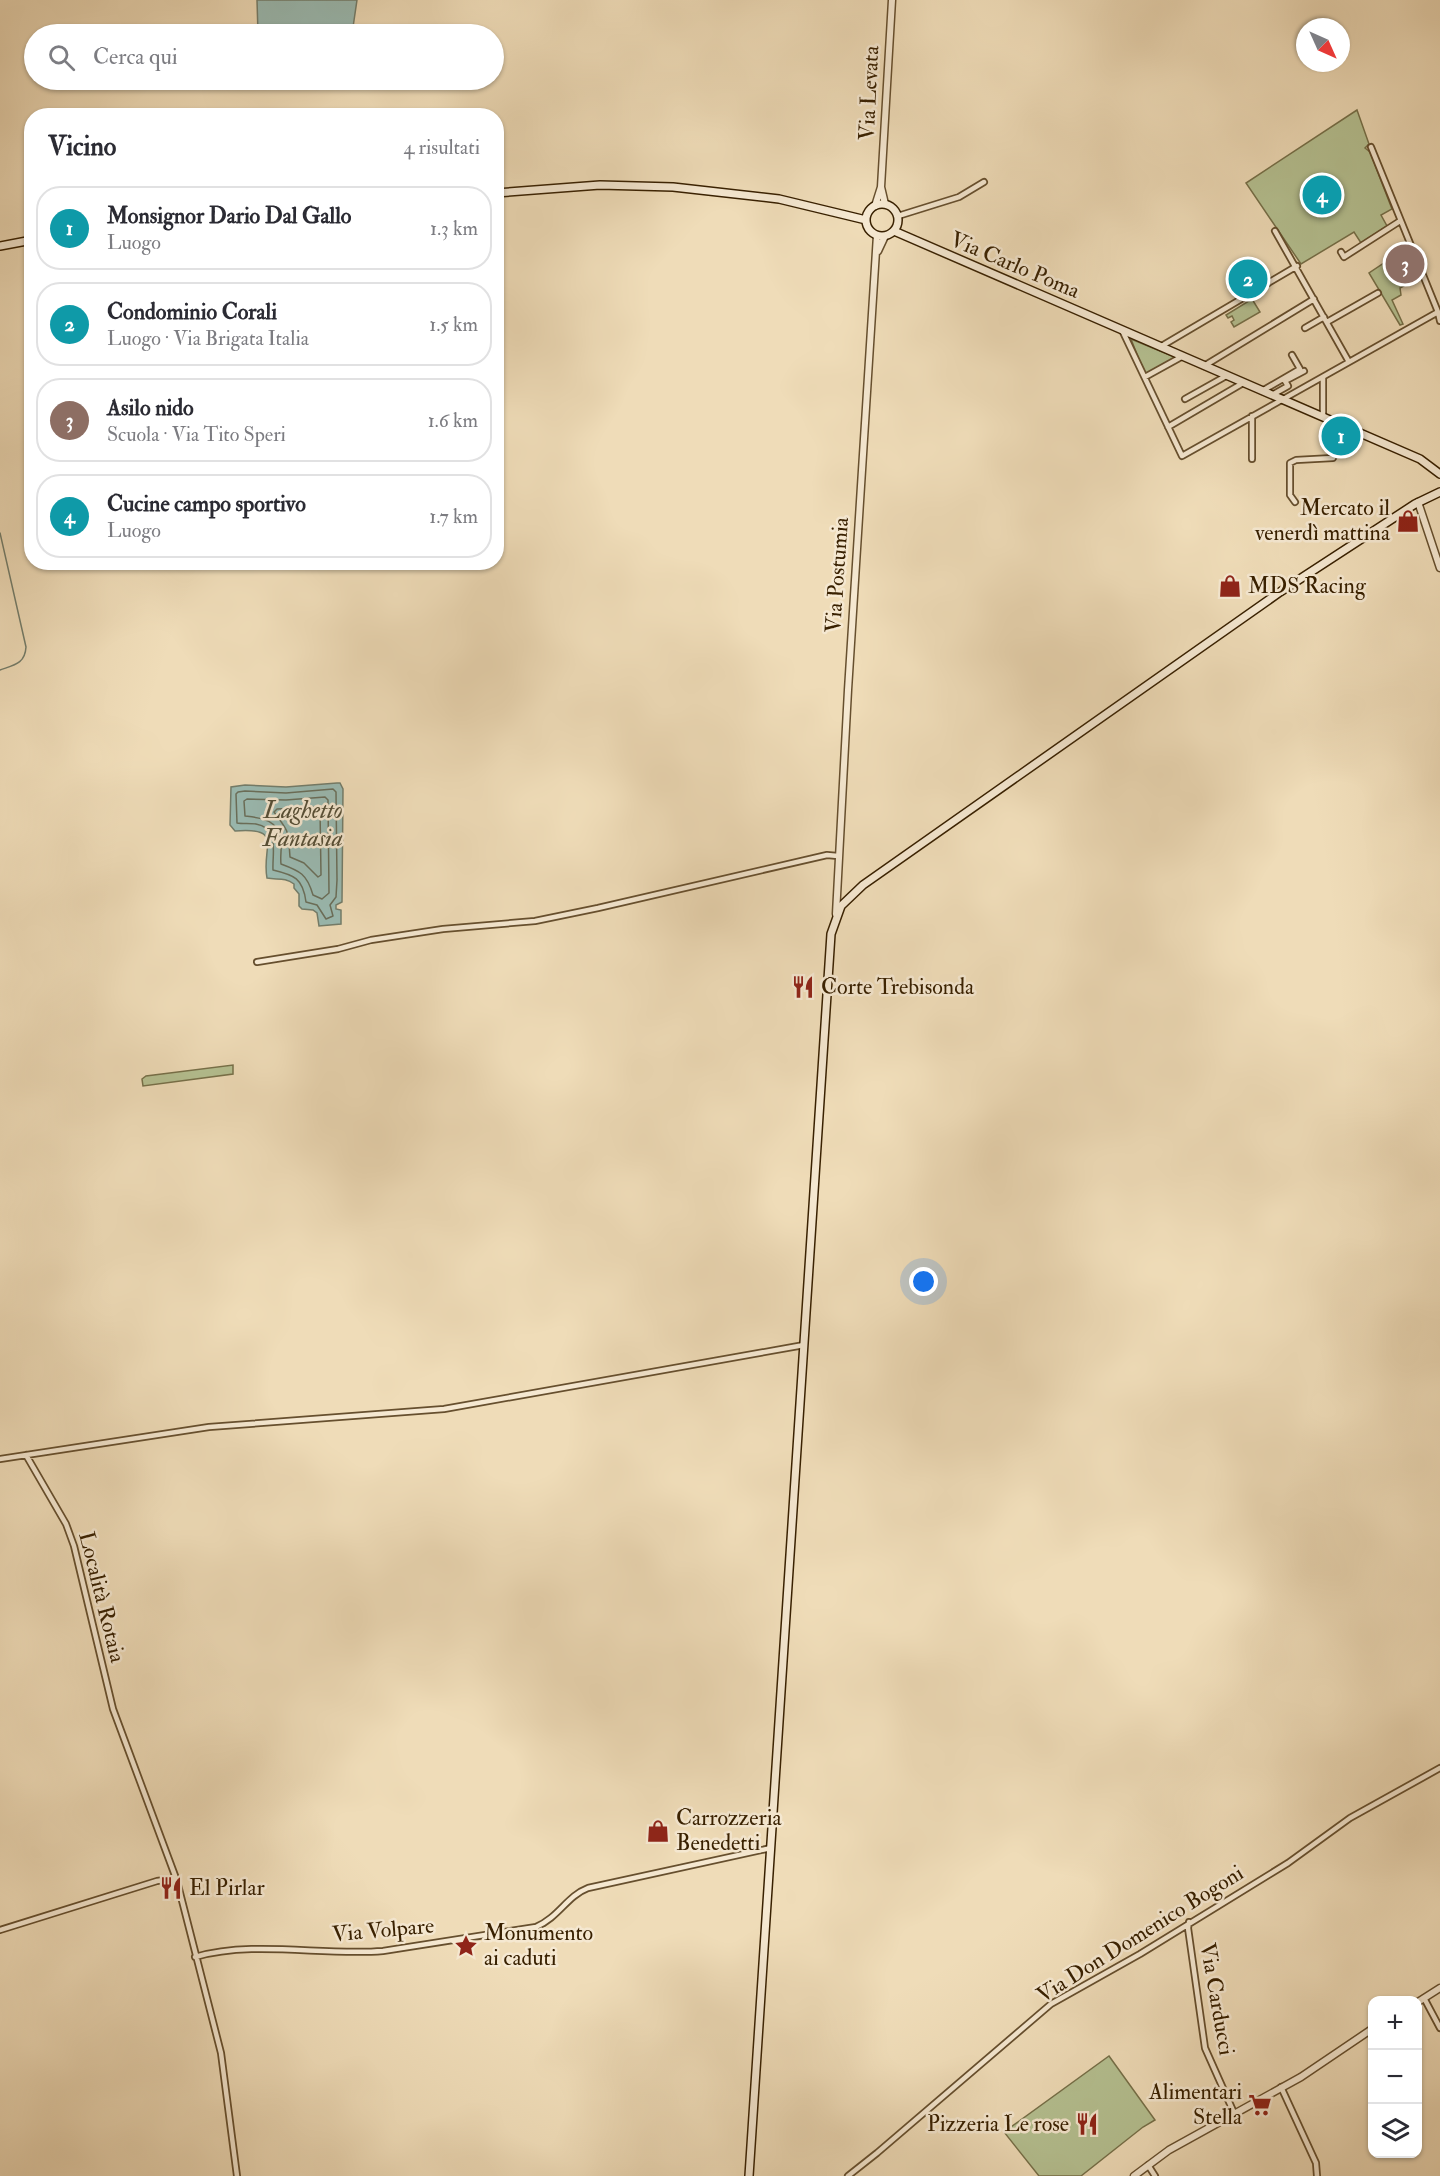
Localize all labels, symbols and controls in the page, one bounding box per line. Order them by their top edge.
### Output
north arrow [1296,18,1350,72]
search box [24,24,504,90]
icon: search [45,41,78,74]
text: Cerca qui [93,43,178,71]
street label: Via Levata [853,44,886,141]
text: Vicino [48,131,116,163]
text: 4 risultati [404,135,480,160]
pin: 4 [1302,172,1342,218]
text: Monsignor Dario Dal Gallo [107,202,351,230]
text: 1 [66,216,73,241]
text: 1.3 km [430,216,478,241]
street label: Via Carlo Poma [946,225,1085,305]
text: Luogo [107,230,161,255]
pin: 3 [1386,242,1424,286]
pin: 2 [1228,256,1268,302]
text: Condominio Corali [107,298,277,326]
text: 2 [64,312,75,337]
text: 1.5 km [429,312,478,337]
text: Luogo · Via Brigata Italia [107,326,309,351]
text: Asilo nido [107,394,194,422]
text: 3 [66,408,73,433]
text: 1.6 km [428,408,478,433]
pin: 1 [1322,414,1360,458]
text: Scuola · Via Tito Speri [107,422,286,447]
text: Cucine campo sportivo [107,490,306,518]
place label: Mercato il venerdì mattina [1254,494,1391,547]
text: 4 [64,504,75,529]
text: 1.7 km [429,504,478,529]
shop icon: Mercato il venerdì mattina [1395,508,1421,534]
street label: Via Postumia [819,515,855,634]
text: Luogo [107,518,161,543]
place label: MDS Racing [1248,572,1367,600]
shop icon: MDS Racing [1217,573,1243,599]
water label: Laghetto Fantasia [262,795,343,854]
place label: Corte Trebisonda [821,973,975,1001]
restaurant icon: Corte Trebisonda [790,974,816,1000]
your location [909,1267,938,1296]
street label: Località Rotaia [72,1529,132,1666]
place label: Carrozzeria Benedetti [676,1804,783,1857]
shop icon: Carrozzeria Benedetti [645,1818,671,1844]
street label: Via Don Domenico Bogoni [1031,1859,1249,2009]
place label: El Pirlar [189,1874,266,1902]
restaurant icon: El Pirlar [158,1875,184,1901]
street label: Via Volpare [331,1912,435,1949]
place label: Monumento ai caduti [484,1919,593,1972]
place icon: Monumento ai caduti [453,1933,479,1959]
street label: Via Carducci [1193,1940,1241,2058]
map controls [1368,1996,1422,2158]
button: + [1368,1996,1422,2050]
button: − [1368,2050,1422,2104]
place label: Alimentari Stella [1148,2078,1243,2131]
supermarket icon: Alimentari Stella [1247,2092,1273,2118]
button: layers [1368,2104,1422,2158]
place label: Pizzeria Le rose [927,2110,1069,2138]
restaurant icon: Pizzeria Le rose [1074,2111,1100,2137]

